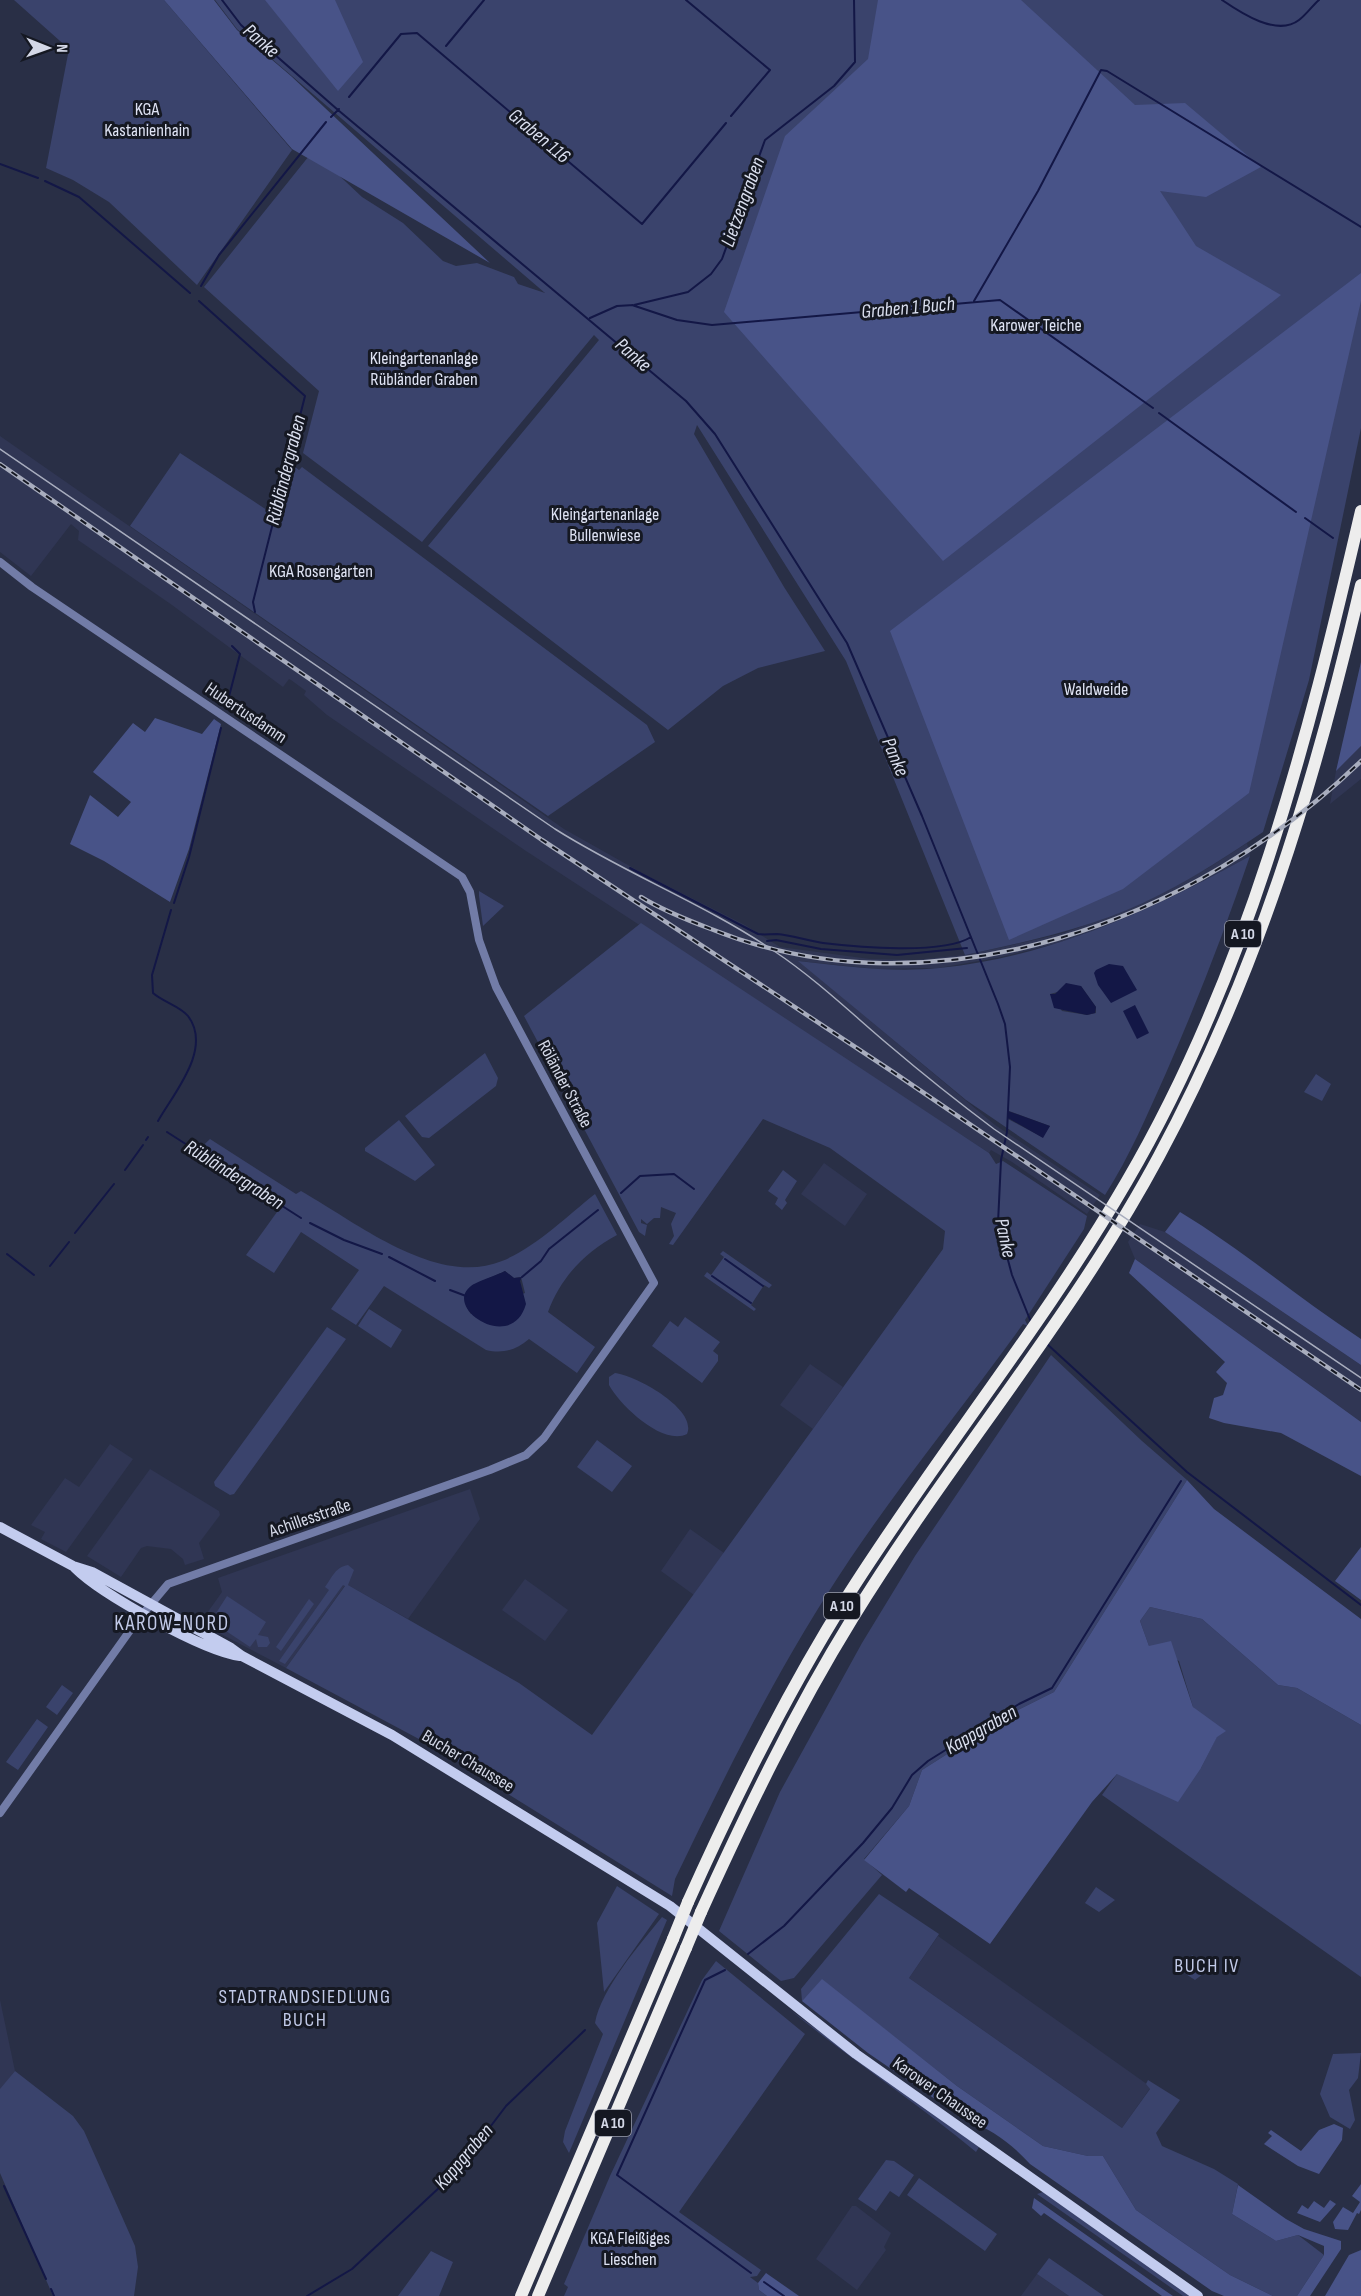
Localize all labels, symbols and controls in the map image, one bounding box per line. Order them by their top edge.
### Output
north arrow [18,18,78,78]
water label: Panke [238,19,284,63]
text: N [52,44,71,53]
park label: KGA Kastanienhain [104,99,190,141]
water label: Graben 116 [503,103,575,169]
water label: Lietzengraben [716,154,770,250]
water label: Graben 1 Buch [860,292,956,324]
park label: Karower Teiche [990,315,1082,336]
water label: Panke [610,333,656,377]
park label: Kleingartenanlage Rübländer Graben [370,348,478,390]
water label: Rübländergraben [261,412,311,528]
park label: Kleingartenanlage Bullenwiese [551,504,659,546]
park label: KGA Rosengarten [269,561,373,582]
street label: Hubertusdamm [201,678,291,748]
park label: Waldweide [1064,679,1128,700]
water label: Panke [876,734,914,780]
road number: A 10 [1225,921,1261,947]
street label: Röländer Straße [533,1037,597,1131]
water label: Rübländergraben [180,1135,288,1215]
water label: Panke [989,1216,1021,1260]
street label: Achillesstraße [265,1494,354,1542]
road number: A 10 [824,1593,860,1619]
district label: KAROW-NORD [114,1611,230,1636]
water label: Kappgraben [941,1700,1021,1760]
street label: Bucher Chaussee [418,1725,518,1797]
district label: BUCH IV [1174,1954,1240,1978]
district label: STADTRANDSIEDLUNG BUCH [219,1985,391,2032]
street label: Karower Chaussee [889,2053,991,2133]
road number: A 10 [595,2110,631,2136]
water label: Kappgraben [430,2119,498,2195]
park label: KGA Fleißiges Lieschen [590,2228,670,2270]

